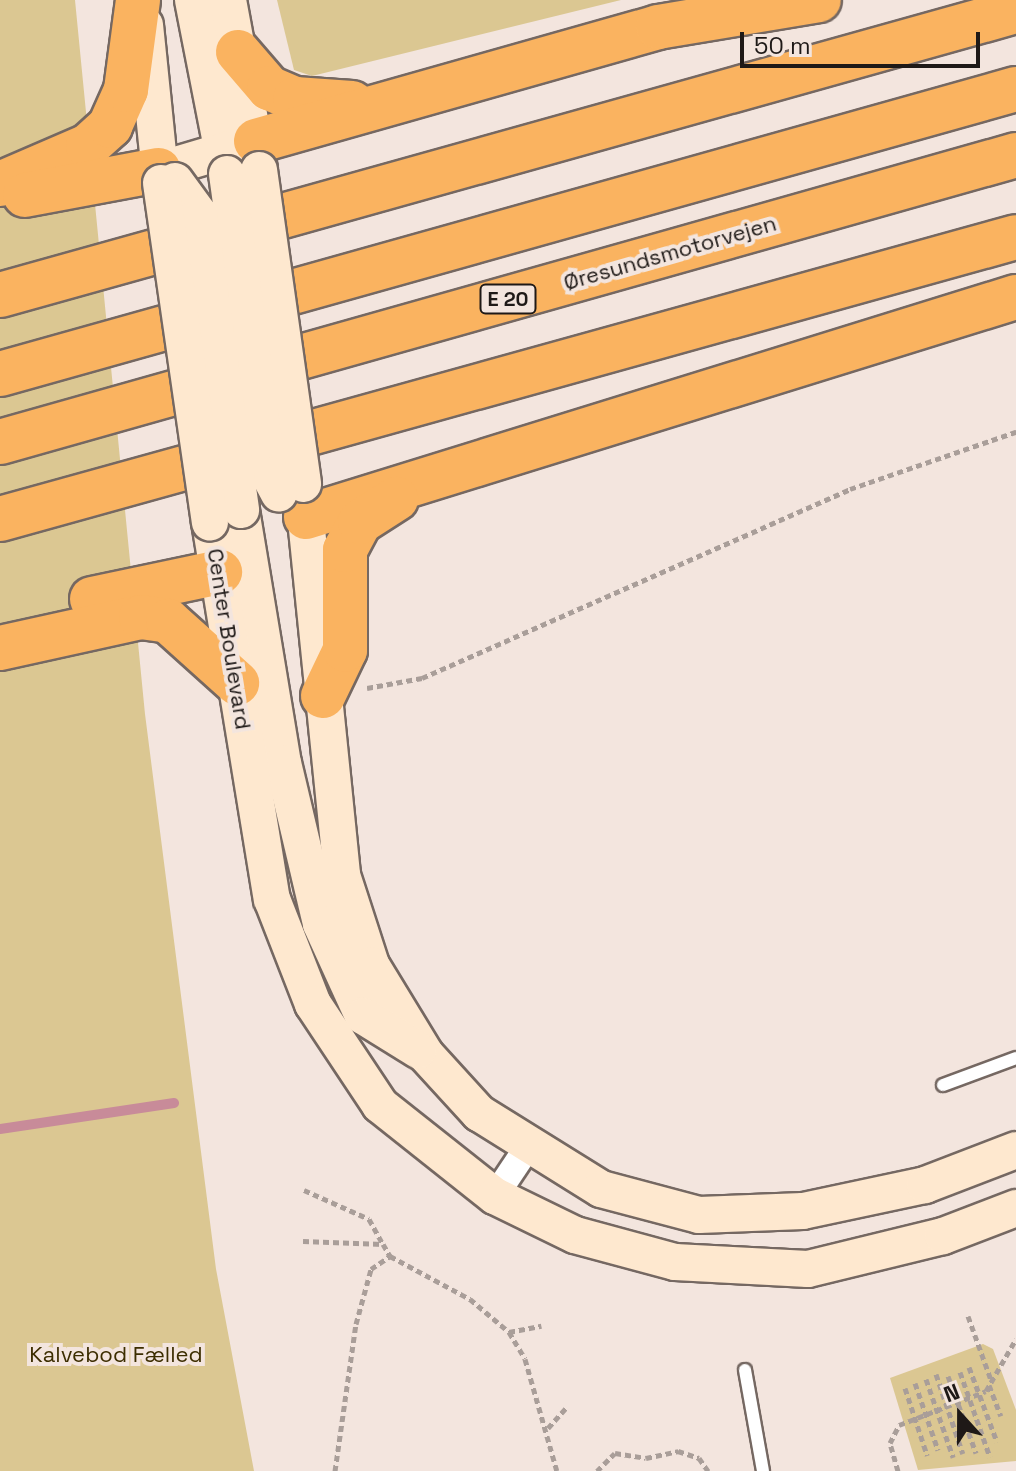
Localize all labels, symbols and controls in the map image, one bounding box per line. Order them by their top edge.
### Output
scale bar [744,16,984,66]
text: 50 m [754,30,811,61]
street label: Øresundsmotorvejen [561,210,779,296]
road number: E 20 [478,283,538,315]
street label: Center Boulevard [202,547,256,731]
park label: Kalvebod Fælled [29,1342,203,1368]
north arrow [920,1375,1000,1455]
text: N [939,1377,963,1408]

